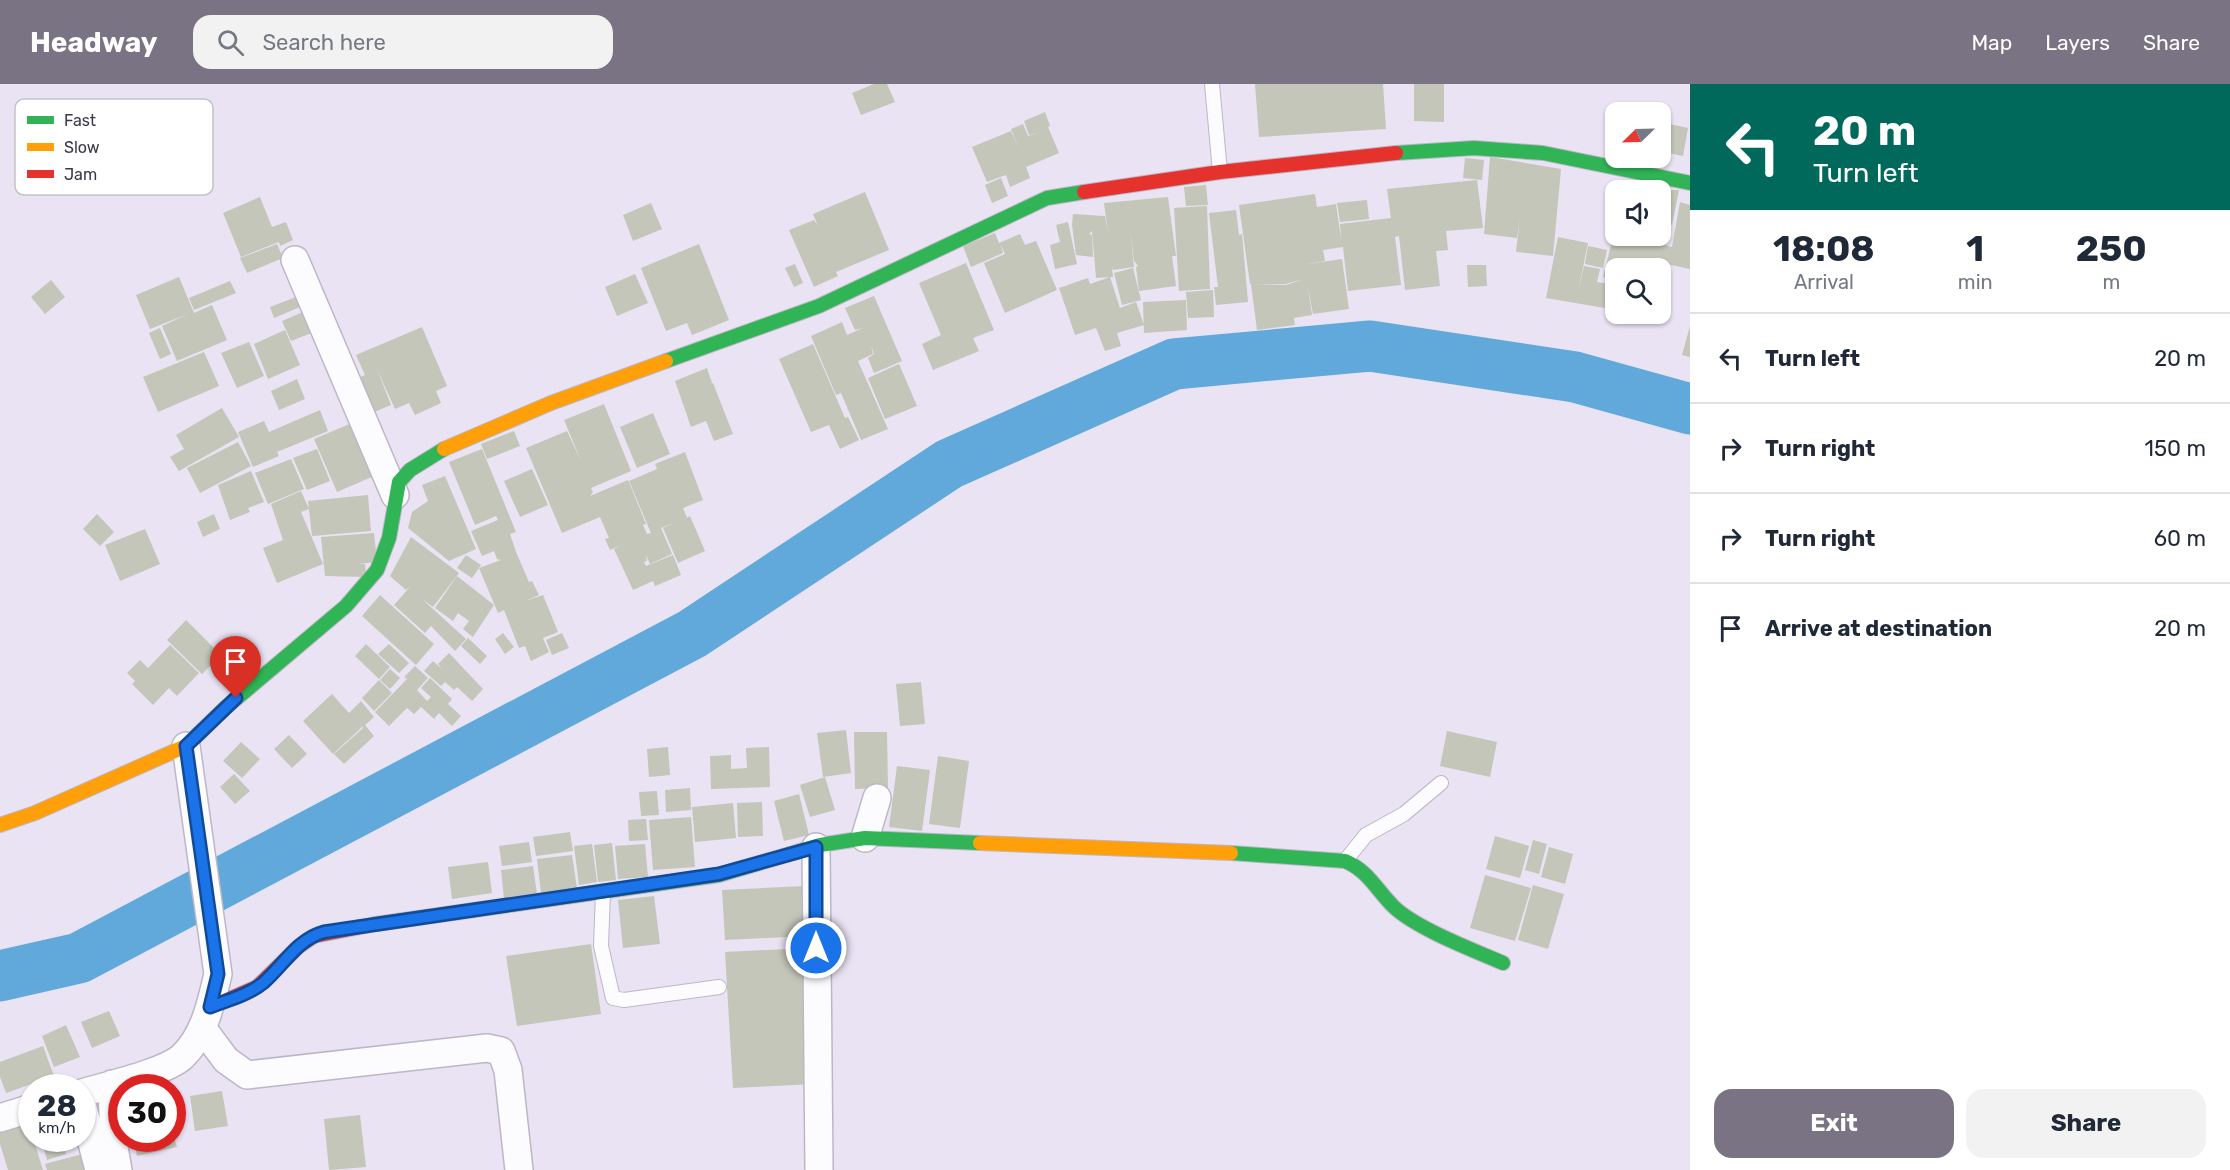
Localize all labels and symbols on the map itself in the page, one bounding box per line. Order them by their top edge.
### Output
legend [15,99,213,195]
north arrow [1605,102,1671,168]
text: Fast [64,111,96,130]
text: Slow [64,138,100,157]
text: Jam [64,165,97,184]
pin [210,636,261,698]
position arrow [784,916,848,980]
speed limit sign: 30 [108,1074,186,1152]

